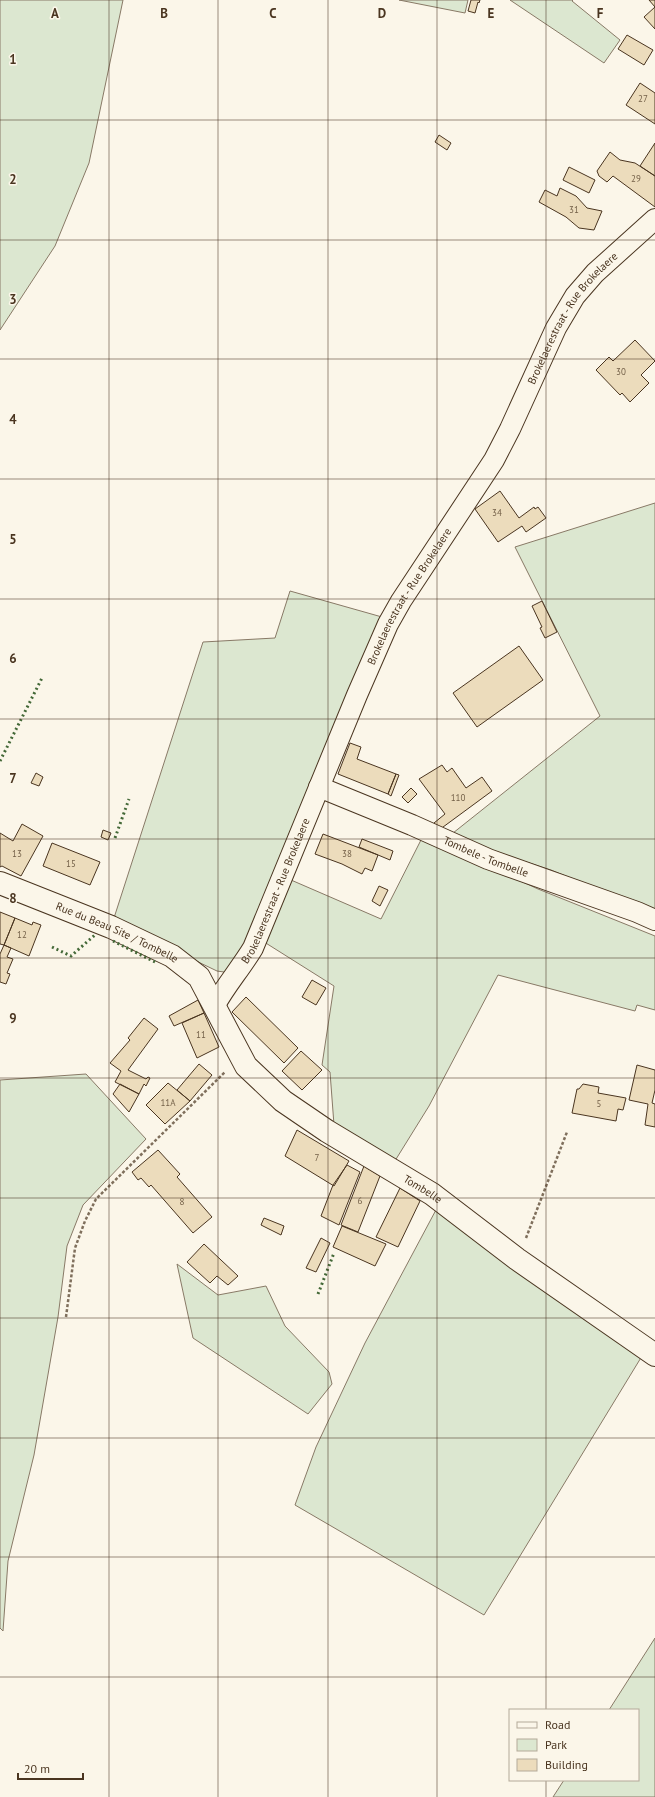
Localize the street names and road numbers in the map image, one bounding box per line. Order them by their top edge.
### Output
street label: Brokelaerestraat - Rue Brokelaere [524,249,621,386]
street label: Brokelaerestraat - Rue Brokelaere [364,525,455,667]
street label: Brokelaerestraat - Rue Brokelaere [238,816,313,966]
street label: Tombele - Tombelle [441,833,531,880]
street label: Rue du Beau Site / Tombelle [54,899,182,966]
street label: Tombelle [401,1172,445,1207]

